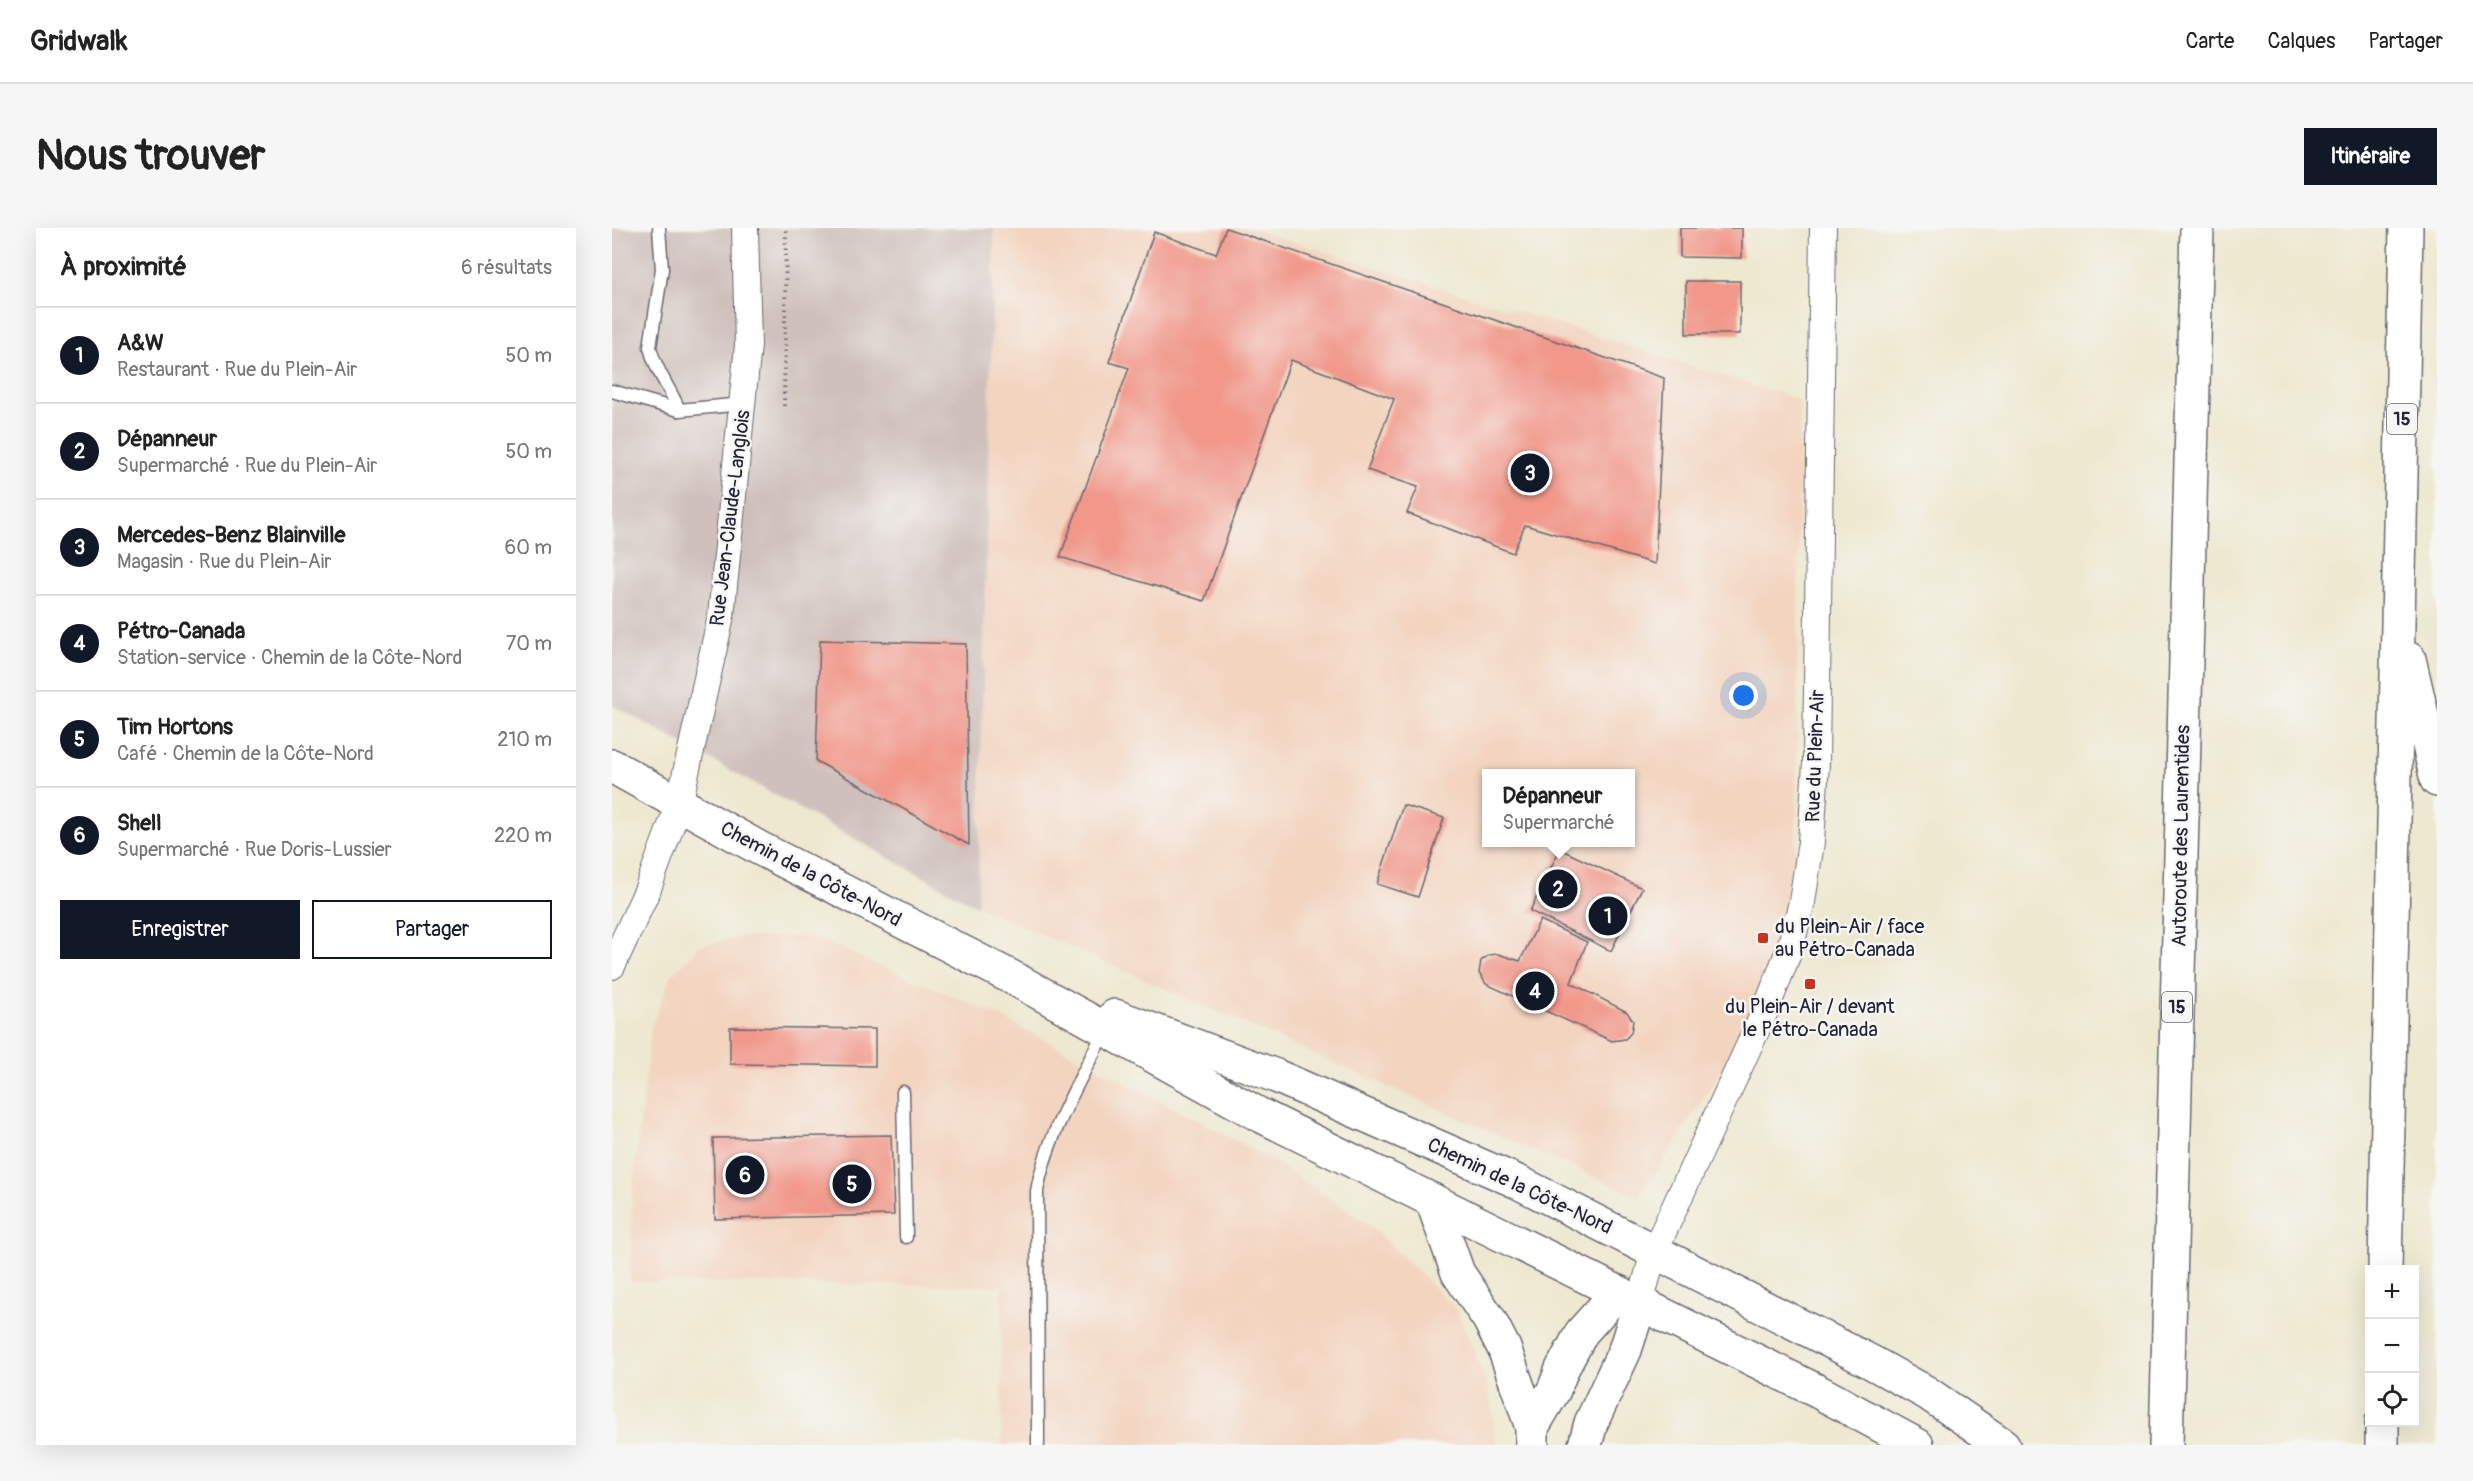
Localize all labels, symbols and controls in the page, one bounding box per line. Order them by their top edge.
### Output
text: Gridwalk [30,24,128,59]
text: Carte [2185,28,2234,55]
text: Calques [2267,28,2335,55]
text: Partager [2368,28,2443,55]
button: Itinéraire [2304,128,2437,185]
text: Nous trouver [36,130,265,182]
text: À proximité [60,251,187,283]
text: 6 résultats [461,255,552,280]
text: A&W [117,329,164,357]
text: 1 [76,343,83,368]
text: 50 m [505,343,552,368]
text: Restaurant · Rue du Plein-Air [117,357,357,382]
road number: 15 [2387,404,2417,434]
street label: Rue Jean-Claude-Langlois [704,408,756,628]
text: Dépanneur [117,425,217,453]
text: 2 [74,439,85,464]
text: 50 m [505,439,552,464]
pin: 3 [1510,450,1550,496]
text: Supermarché · Rue du Plein-Air [117,453,377,478]
text: Mercedes-Benz Blainville [117,521,345,549]
text: 3 [74,535,85,560]
text: 60 m [505,535,552,560]
text: Magasin · Rue du Plein-Air [117,549,331,574]
text: Pétro-Canada [117,617,245,645]
text: 4 [74,631,85,656]
text: 70 m [506,631,552,656]
text: Station-service · Chemin de la Côte-Nord [117,645,462,670]
your location [1729,681,1758,710]
street label: Rue du Plein-Air [1800,689,1830,823]
text: Tim Hortons [117,713,233,741]
street label: Autoroute des Laurentides [2167,725,2195,947]
text: 5 [74,727,85,752]
text: 210 m [497,727,552,752]
text: Café · Chemin de la Côte-Nord [117,741,374,766]
popup [1482,769,1635,847]
text: Dépanneur [1502,782,1602,810]
text: Shell [117,809,161,837]
text: Supermarché [1502,810,1615,835]
street label: Chemin de la Côte-Nord [716,816,906,932]
text: 6 [74,823,85,848]
text: 220 m [494,823,552,848]
text: Supermarché · Rue Doris-Lussier [117,837,392,862]
pin: 2 [1538,866,1578,912]
pin: 1 [1588,894,1628,938]
button: Enregistrer [60,900,300,959]
button: Partager [312,900,552,959]
place label: du Plein-Air / face au Pétro-Canada [1775,914,1924,962]
marker: du Plein-Air / face au Pétro-Canada [1756,931,1770,945]
pin: 4 [1516,968,1554,1014]
marker: du Plein-Air / devant le Pétro-Canada [1803,977,1817,991]
road number: 15 [2162,992,2192,1022]
place label: du Plein-Air / devant le Pétro-Canada [1725,994,1896,1042]
street label: Chemin de la Côte-Nord [1424,1132,1616,1240]
pin: 6 [726,1152,764,1198]
pin: 5 [832,1162,872,1206]
map controls [2365,1265,2419,1427]
button: + [2365,1265,2419,1319]
button: − [2365,1319,2419,1373]
button: locate [2365,1373,2419,1427]

